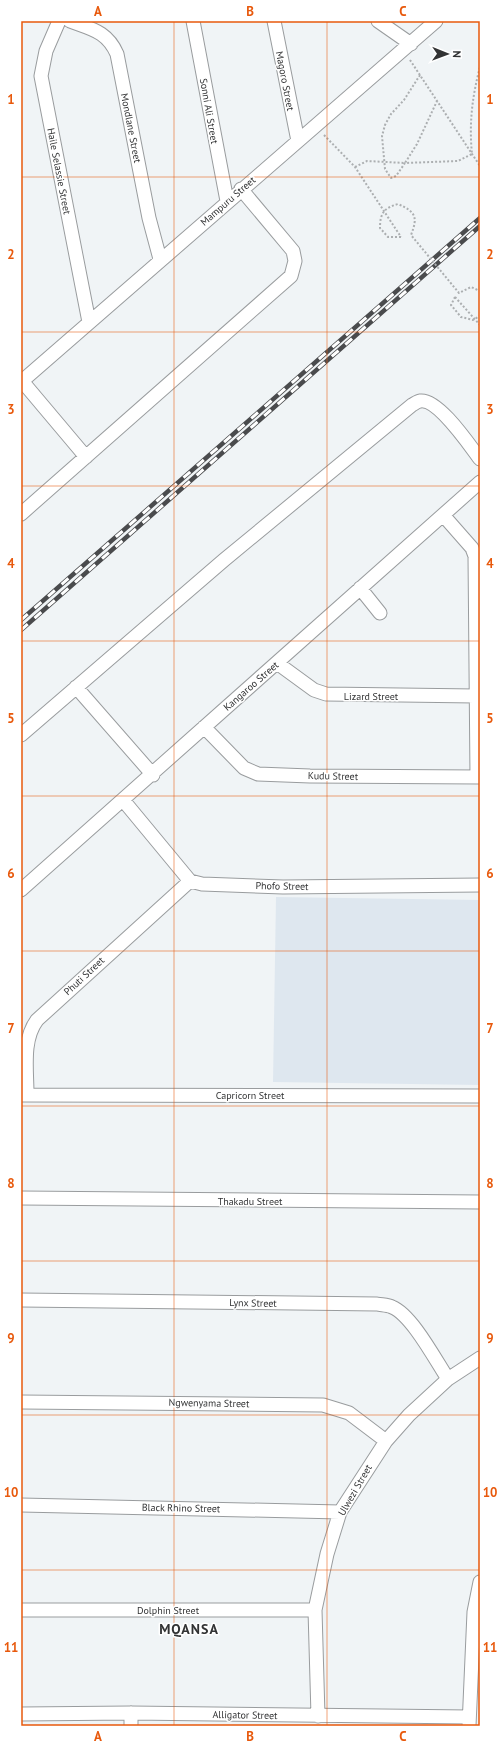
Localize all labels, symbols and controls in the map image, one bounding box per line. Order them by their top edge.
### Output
text: A [94,3,102,20]
text: B [246,3,254,20]
text: C [399,3,407,20]
north arrow [427,34,467,74]
street label: Magoro Street [273,50,297,113]
text: N [450,50,464,58]
street label: Sonni Ali Street [197,77,221,145]
text: 1 [7,91,15,108]
text: 1 [486,91,494,108]
street label: Mondlane Street [118,92,144,165]
street label: Haile Selassie Street [44,127,74,216]
street label: Mampuru Street [198,173,259,228]
text: 2 [7,246,15,263]
text: 2 [486,246,494,263]
text: 3 [7,401,15,418]
text: 3 [486,401,494,418]
text: 4 [7,555,15,572]
text: 4 [486,555,494,572]
street label: Kangaroo Street [221,658,282,714]
street label: Lizard Street [344,690,399,703]
text: 5 [7,710,15,727]
text: 5 [486,710,494,727]
street label: Kudu Street [308,769,359,783]
text: 6 [7,865,15,882]
text: 6 [486,865,494,882]
street label: Phofo Street [255,879,309,893]
street label: Phuti Street [61,954,107,998]
text: 7 [7,1020,15,1037]
text: 7 [486,1020,494,1037]
street label: Capricorn Street [216,1089,285,1102]
text: 8 [7,1175,15,1192]
text: 8 [486,1175,494,1192]
street label: Thakadu Street [218,1195,283,1208]
street label: Lynx Street [229,1296,277,1310]
text: 9 [7,1330,15,1347]
text: 9 [486,1330,494,1347]
street label: Ngwenyama Street [168,1396,250,1410]
street label: Ulwezi Street [335,1462,375,1518]
text: 10 [4,1484,18,1501]
text: 10 [483,1484,497,1501]
street label: Black Rhino Street [142,1501,221,1515]
street label: Dolphin Street [137,1604,200,1617]
district label: MQANSA [159,1620,219,1638]
text: 11 [4,1639,18,1656]
text: 11 [483,1639,497,1656]
street label: Alligator Street [212,1708,278,1722]
text: A [94,1728,102,1745]
text: B [246,1728,254,1745]
text: C [399,1728,407,1745]

